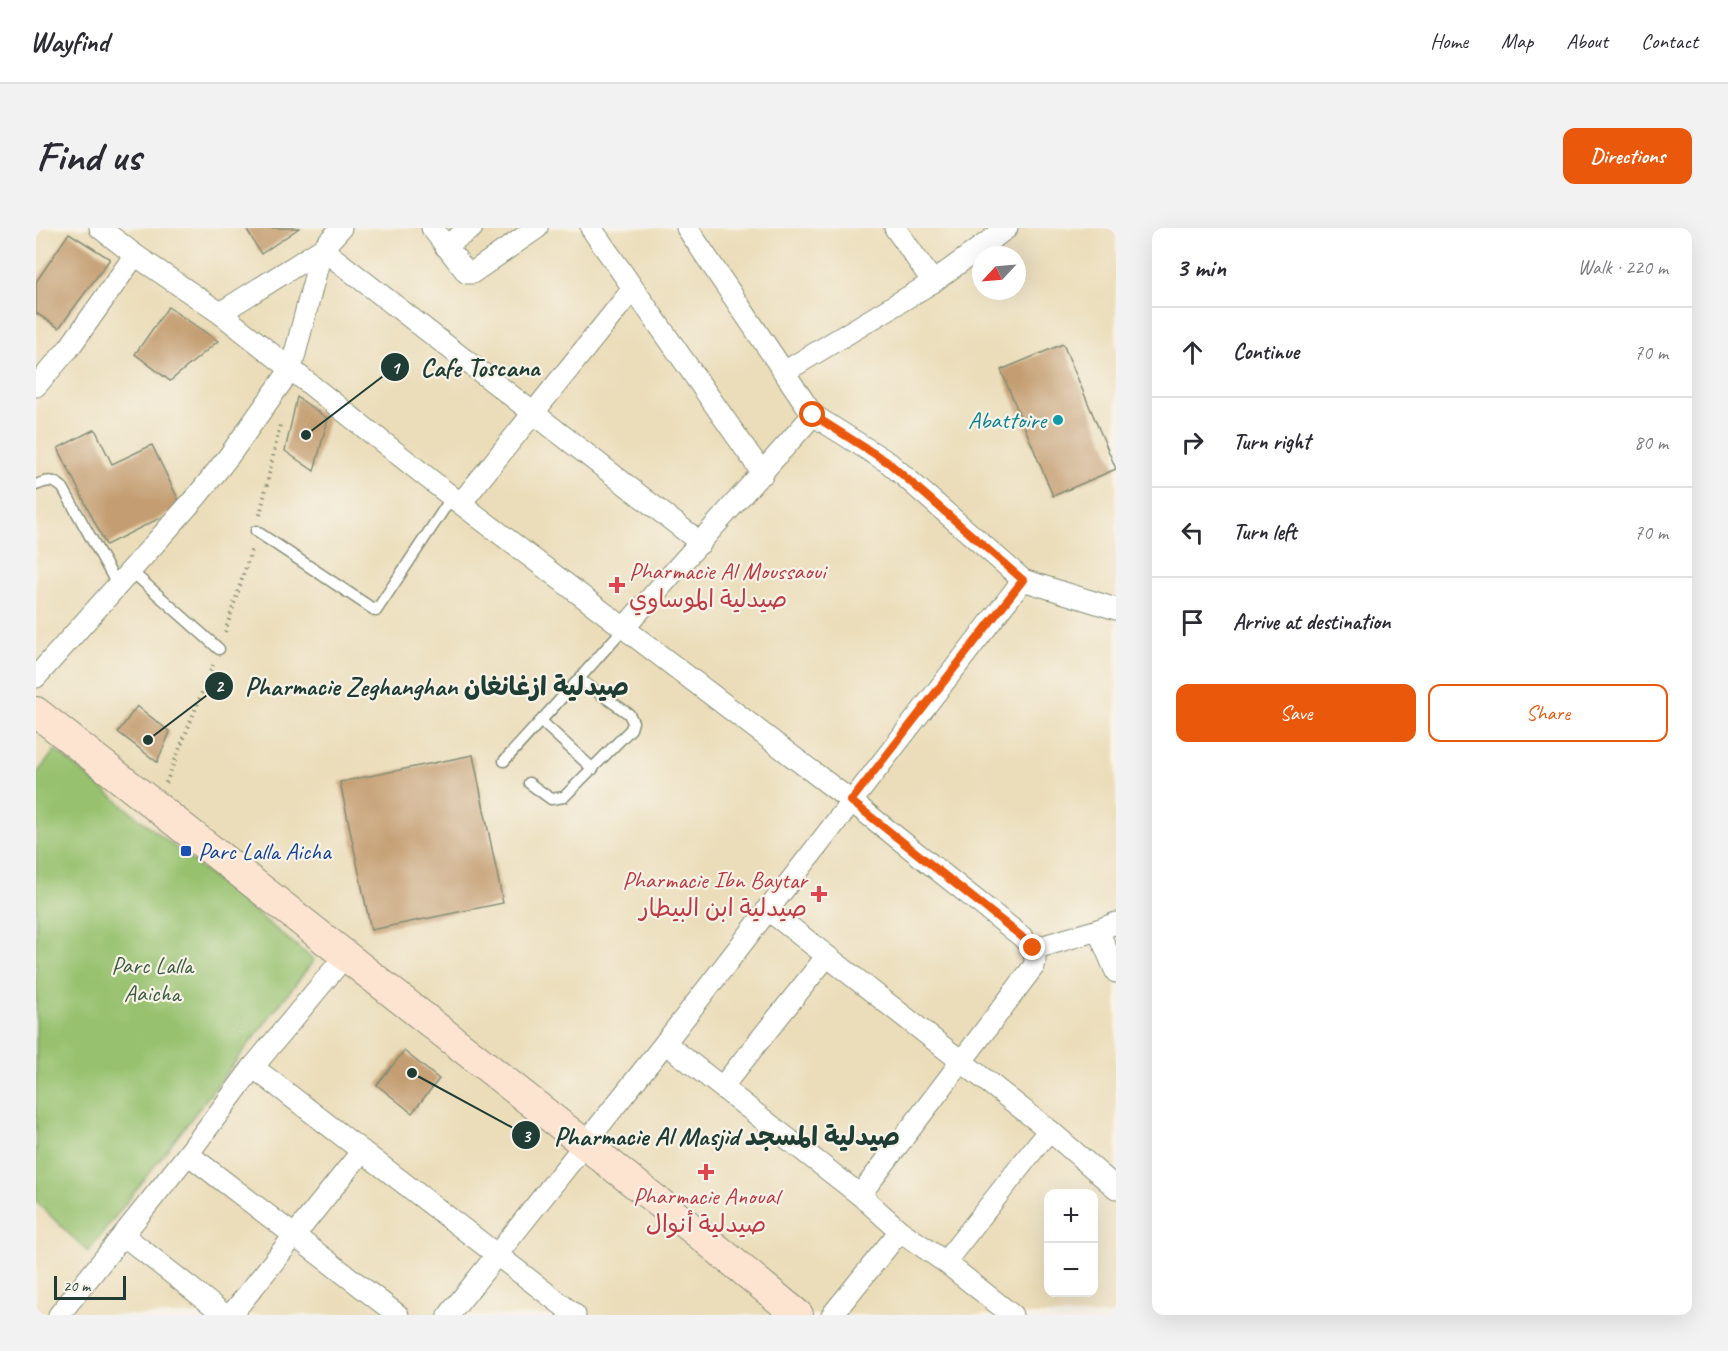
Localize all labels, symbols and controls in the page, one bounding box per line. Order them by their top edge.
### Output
text: Wayfind [30,24,109,59]
text: Home [1430,28,1468,54]
text: Map [1501,28,1533,54]
text: About [1566,28,1608,54]
text: Contact [1641,28,1698,54]
button: Directions [1563,128,1692,184]
text: Find us [36,130,141,183]
north arrow [972,246,1026,300]
text: 3 min [1176,251,1226,284]
text: Walk · 220 m [1578,255,1668,280]
icon: ahead [1176,336,1209,369]
text: Continue [1233,338,1299,366]
text: 70 m [1634,340,1668,365]
callout: Cafe Toscana [380,345,551,389]
text: Cafe Toscana [421,351,542,384]
text: 1 [391,357,401,379]
route start [799,401,825,427]
place label: Abattoire [968,405,1048,435]
marker: Abattoire [1051,413,1065,427]
icon: right [1176,426,1209,459]
text: Turn right [1233,428,1310,456]
text: 80 m [1634,430,1668,455]
icon: left [1176,516,1209,549]
text: Turn left [1233,518,1297,546]
text: 70 m [1634,520,1668,545]
place label: Pharmacie Al Moussaoui صيدلية الموساوي [629,556,828,616]
marker: Pharmacie Al Moussaoui صيدلية الموساوي [610,578,624,592]
icon: arrive [1176,606,1209,639]
text: Arrive at destination [1233,608,1390,636]
callout: Pharmacie Zeghanghan صيدلية ازغانغان [204,664,640,708]
text: Pharmacie Zeghanghan صيدلية ازغانغان [245,670,629,703]
text: 2 [215,675,225,697]
button: Save [1176,684,1416,742]
button: Share [1428,684,1668,742]
place label: Parc Lalla Aicha [198,836,332,866]
marker: Parc Lalla Aicha [179,844,193,858]
place label: Pharmacie Ibn Baytar صيدلية ابن البيطار [622,865,809,923]
marker: Pharmacie Ibn Baytar صيدلية ابن البيطار [812,887,826,901]
route end [1019,934,1045,960]
park label: Parc Lalla Aaicha [111,950,195,1008]
callout: Pharmacie Al Masjid صيدلية المسجد [511,1113,912,1157]
text: Pharmacie Al Masjid صيدلية المسجد [554,1120,900,1153]
text: 3 [522,1125,532,1147]
marker: Pharmacie Anoual صيدلية أنوال [699,1165,713,1179]
place label: Pharmacie Anoual صيدلية أنوال [633,1181,783,1239]
map controls [1044,1189,1098,1297]
button: + [1044,1189,1098,1243]
button: − [1044,1243,1098,1297]
scale bar [54,1273,126,1300]
text: 20 m [63,1276,90,1296]

